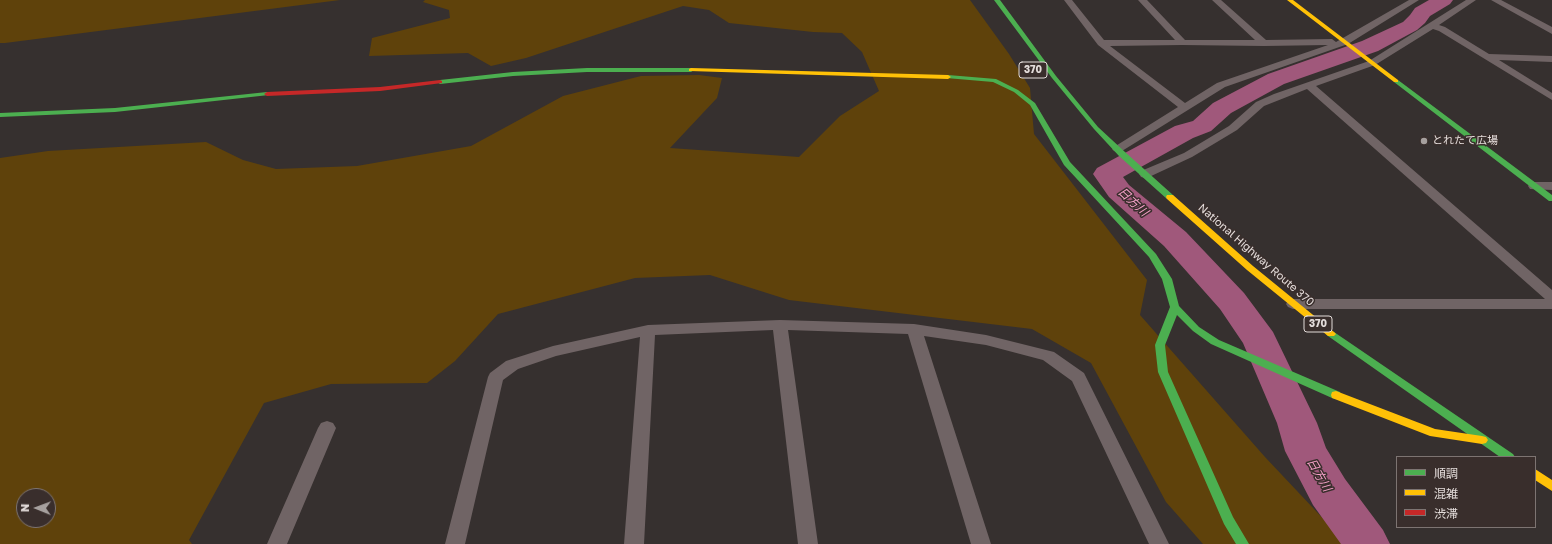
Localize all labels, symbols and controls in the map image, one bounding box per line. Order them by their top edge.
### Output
road number: 370 [1019,62,1047,78]
place label: とれたて広場 [1432,134,1498,148]
marker: とれたて広場 [1419,136,1429,146]
water label: 日方川 [1115,184,1151,220]
street label: National Highway Route 370 [1195,201,1317,309]
road number: 370 [1304,316,1332,332]
water label: 日方川 [1304,456,1334,494]
legend [1396,456,1536,528]
text: 順調 [1434,466,1458,481]
text: 混雑 [1434,486,1458,501]
north arrow [16,488,56,528]
text: N [18,503,31,512]
text: 渋滞 [1434,506,1458,521]

